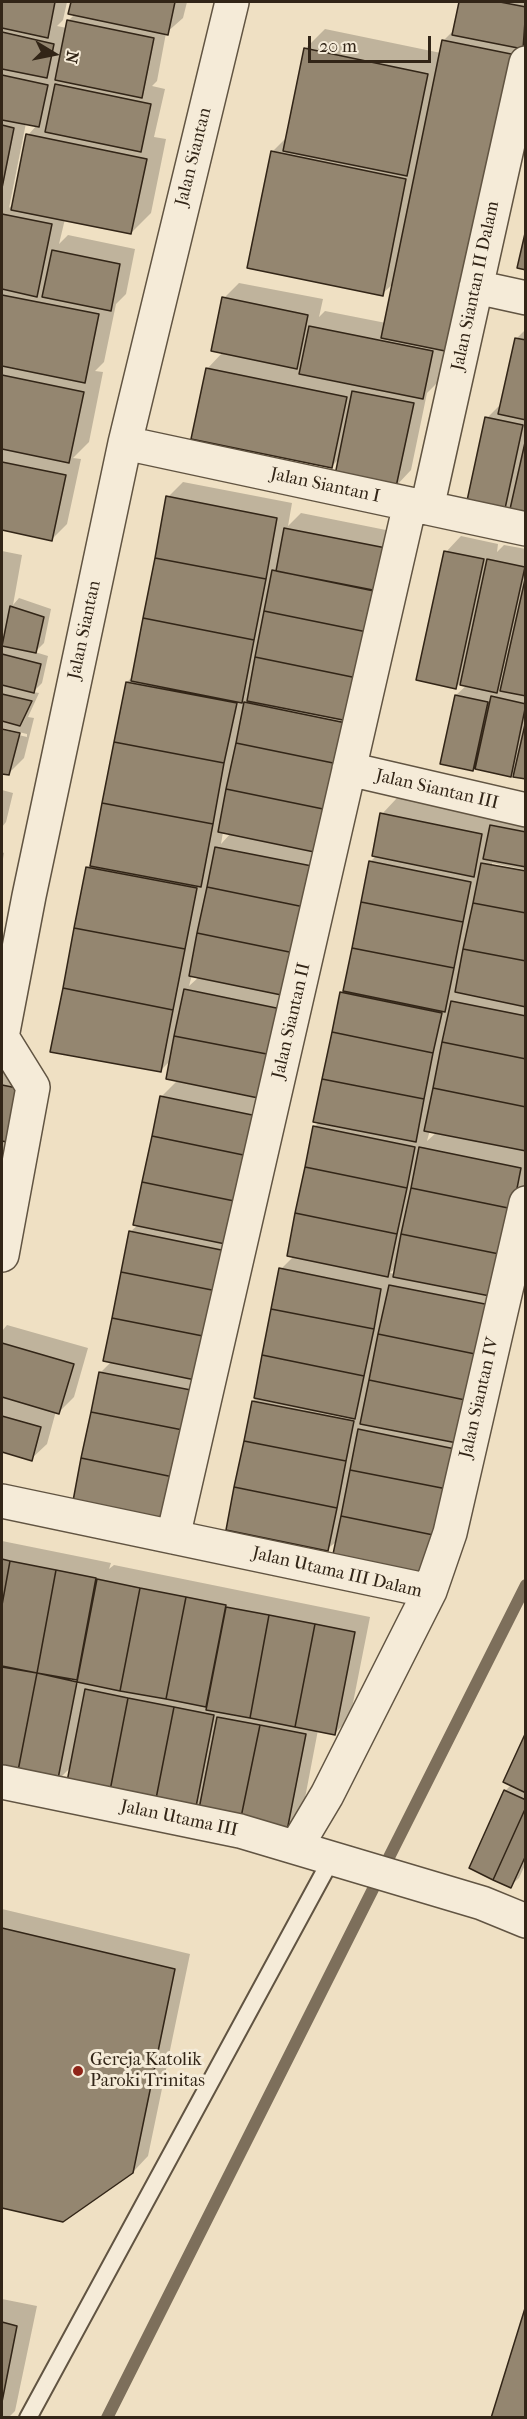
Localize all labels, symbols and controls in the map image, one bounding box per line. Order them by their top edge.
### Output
north arrow [24,24,84,84]
scale bar [311,24,434,62]
text: 20 m [319,36,357,57]
text: N [62,50,83,65]
street label: Jalan Siantan [171,106,217,208]
street label: Jalan Siantan II Dalam [447,199,505,373]
street label: Jalan Siantan I [268,464,382,508]
street label: Jalan Siantan [64,579,106,681]
street label: Jalan Siantan III [373,765,501,815]
street label: Jalan Siantan II [268,961,316,1081]
street label: Jalan Siantan IV [456,1335,504,1461]
street label: Jalan Utama III Dalam [250,1543,424,1603]
street label: Jalan Utama III [118,1796,240,1842]
place label: Gereja Katolik Paroki Trinitas [90,2050,205,2092]
marker: Gereja Katolik Paroki Trinitas [71,2064,85,2078]

